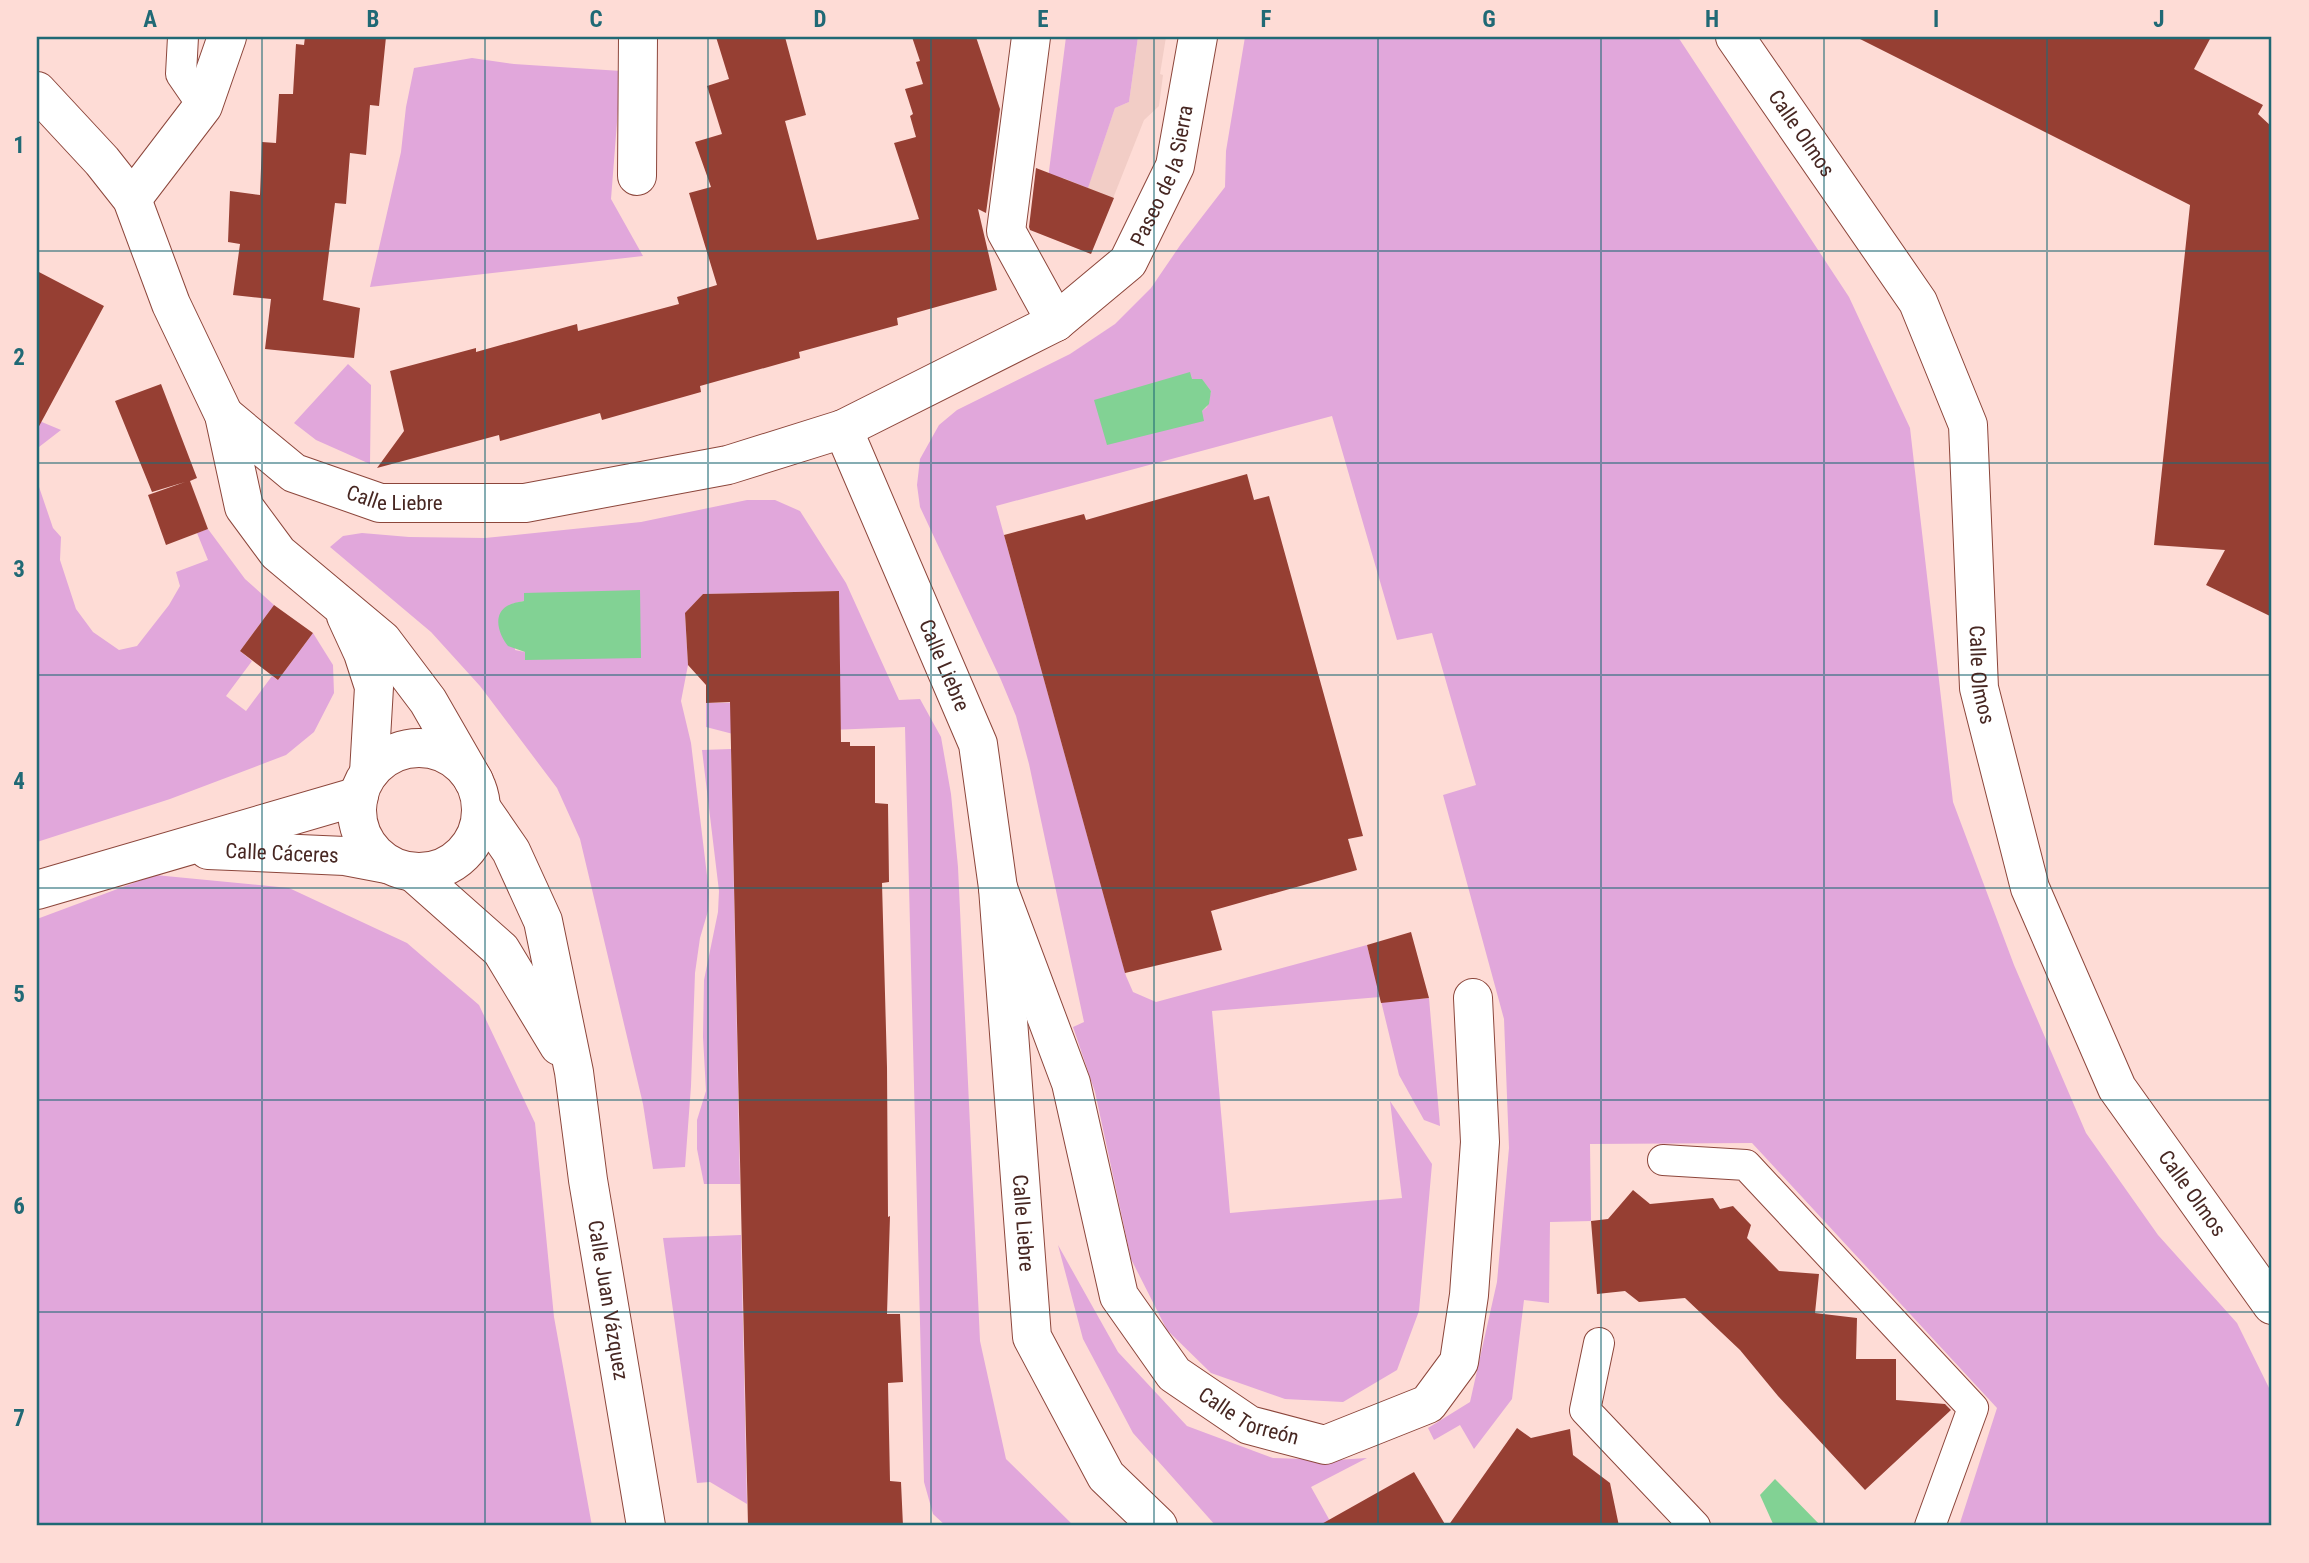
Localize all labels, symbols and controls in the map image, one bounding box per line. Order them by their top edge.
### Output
text: A [143,6,157,33]
text: B [367,6,379,33]
text: C [589,6,603,33]
text: D [814,6,827,33]
text: E [1037,6,1049,33]
text: F [1261,6,1272,33]
text: G [1482,6,1496,33]
text: H [1705,6,1719,33]
text: I [1933,6,1939,33]
text: J [2153,6,2165,33]
street label: Calle Olmos [1763,85,1840,181]
street label: Paseo de la Sierra [1126,103,1198,250]
text: 1 [13,132,25,159]
text: 2 [13,344,25,371]
street label: Calle Liebre [343,480,443,515]
text: 3 [13,556,25,583]
street label: Calle Liebre [914,616,975,715]
street label: Calle Olmos [1964,625,2000,727]
text: 4 [13,768,25,795]
street label: Calle Cáceres [225,839,339,868]
text: 5 [13,981,25,1008]
street label: Calle Olmos [2154,1146,2231,1241]
street label: Calle Liebre [1008,1173,1039,1273]
text: 6 [13,1193,25,1220]
street label: Calle Juan Vázquez [583,1218,633,1382]
street label: Calle Torreón [1194,1382,1301,1450]
text: 7 [13,1405,25,1432]

